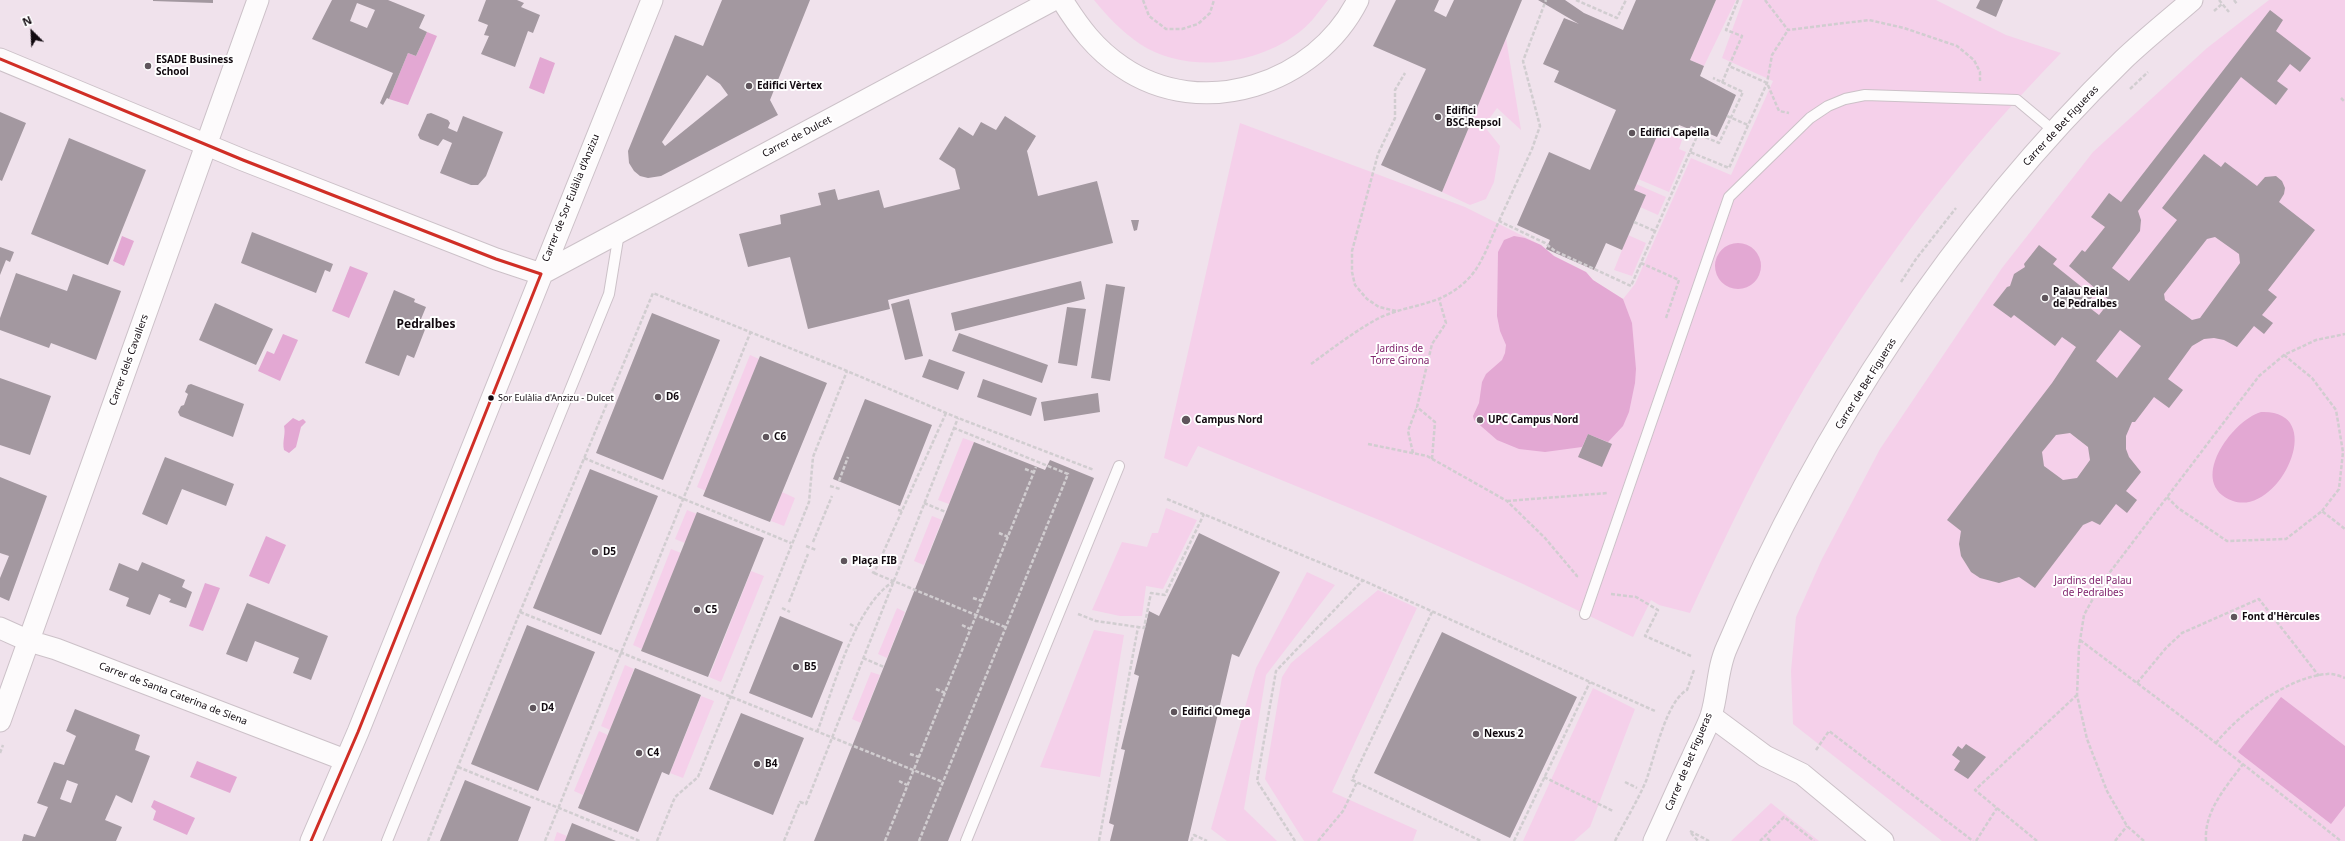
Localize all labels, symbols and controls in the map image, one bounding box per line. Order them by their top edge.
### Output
north arrow [12,12,52,52]
text: N [20,12,34,29]
place label: ESADE Business School [156,54,233,78]
marker: ESADE Business School [143,61,153,71]
place label: Edifici Vèrtex [757,80,822,92]
marker: Edifici Vèrtex [744,81,754,91]
street label: Carrer de Bet Figueras [2021,83,2101,169]
place label: Edifici BSC-Repsol [1446,105,1501,128]
marker: Edifici BSC-Repsol [1433,112,1443,122]
street label: Carrer de Dulcet [760,114,834,160]
place label: Edifici Capella [1640,127,1709,139]
marker: Edifici Capella [1627,128,1637,138]
street label: Carrer de Sor Eulàlia d'Anzizu [540,132,602,264]
place label: Palau Reial de Pedralbes [2053,286,2117,310]
marker: Palau Reial de Pedralbes [2040,293,2050,303]
street label: Carrer dels Cavallers [107,313,151,407]
district label: Pedralbes [397,318,455,332]
street label: Carrer de Bet Figueras [1833,336,1899,432]
park label: Jardins de Torre Girona [1371,343,1429,366]
place label: D6 [666,391,679,403]
marker: D6 [653,392,663,402]
marker: Sor Eulàlia d'Anzizu - Dulcet [486,393,496,403]
place label: Sor Eulàlia d'Anzizu - Dulcet [498,393,614,403]
marker: Campus Nord [1180,414,1192,426]
place label: Campus Nord [1195,414,1263,426]
place label: UPC Campus Nord [1488,414,1578,426]
marker: UPC Campus Nord [1475,415,1485,425]
place label: C6 [774,431,786,443]
marker: C6 [761,432,771,442]
place label: D5 [603,546,616,558]
marker: D5 [590,547,600,557]
place label: Plaça FIB [852,555,897,567]
marker: Plaça FIB [839,556,849,566]
park label: Jardins del Palau de Pedralbes [2054,575,2132,598]
place label: C5 [705,604,717,616]
marker: C5 [692,605,702,615]
place label: Font d'Hèrcules [2242,611,2320,623]
marker: Font d'Hèrcules [2229,612,2239,622]
street label: Carrer de Santa Caterina de Siena [97,660,249,728]
place label: B5 [804,661,816,673]
marker: B5 [791,662,801,672]
place label: D4 [541,702,554,714]
marker: D4 [528,703,538,713]
place label: Edifici Omega [1182,706,1250,718]
marker: Edifici Omega [1169,707,1179,717]
street label: Carrer de Bet Figueras [1663,711,1715,813]
place label: Nexus 2 [1484,728,1524,740]
marker: Nexus 2 [1471,729,1481,739]
place label: C4 [647,747,659,759]
marker: C4 [634,748,644,758]
place label: B4 [765,758,777,770]
marker: B4 [752,759,762,769]

